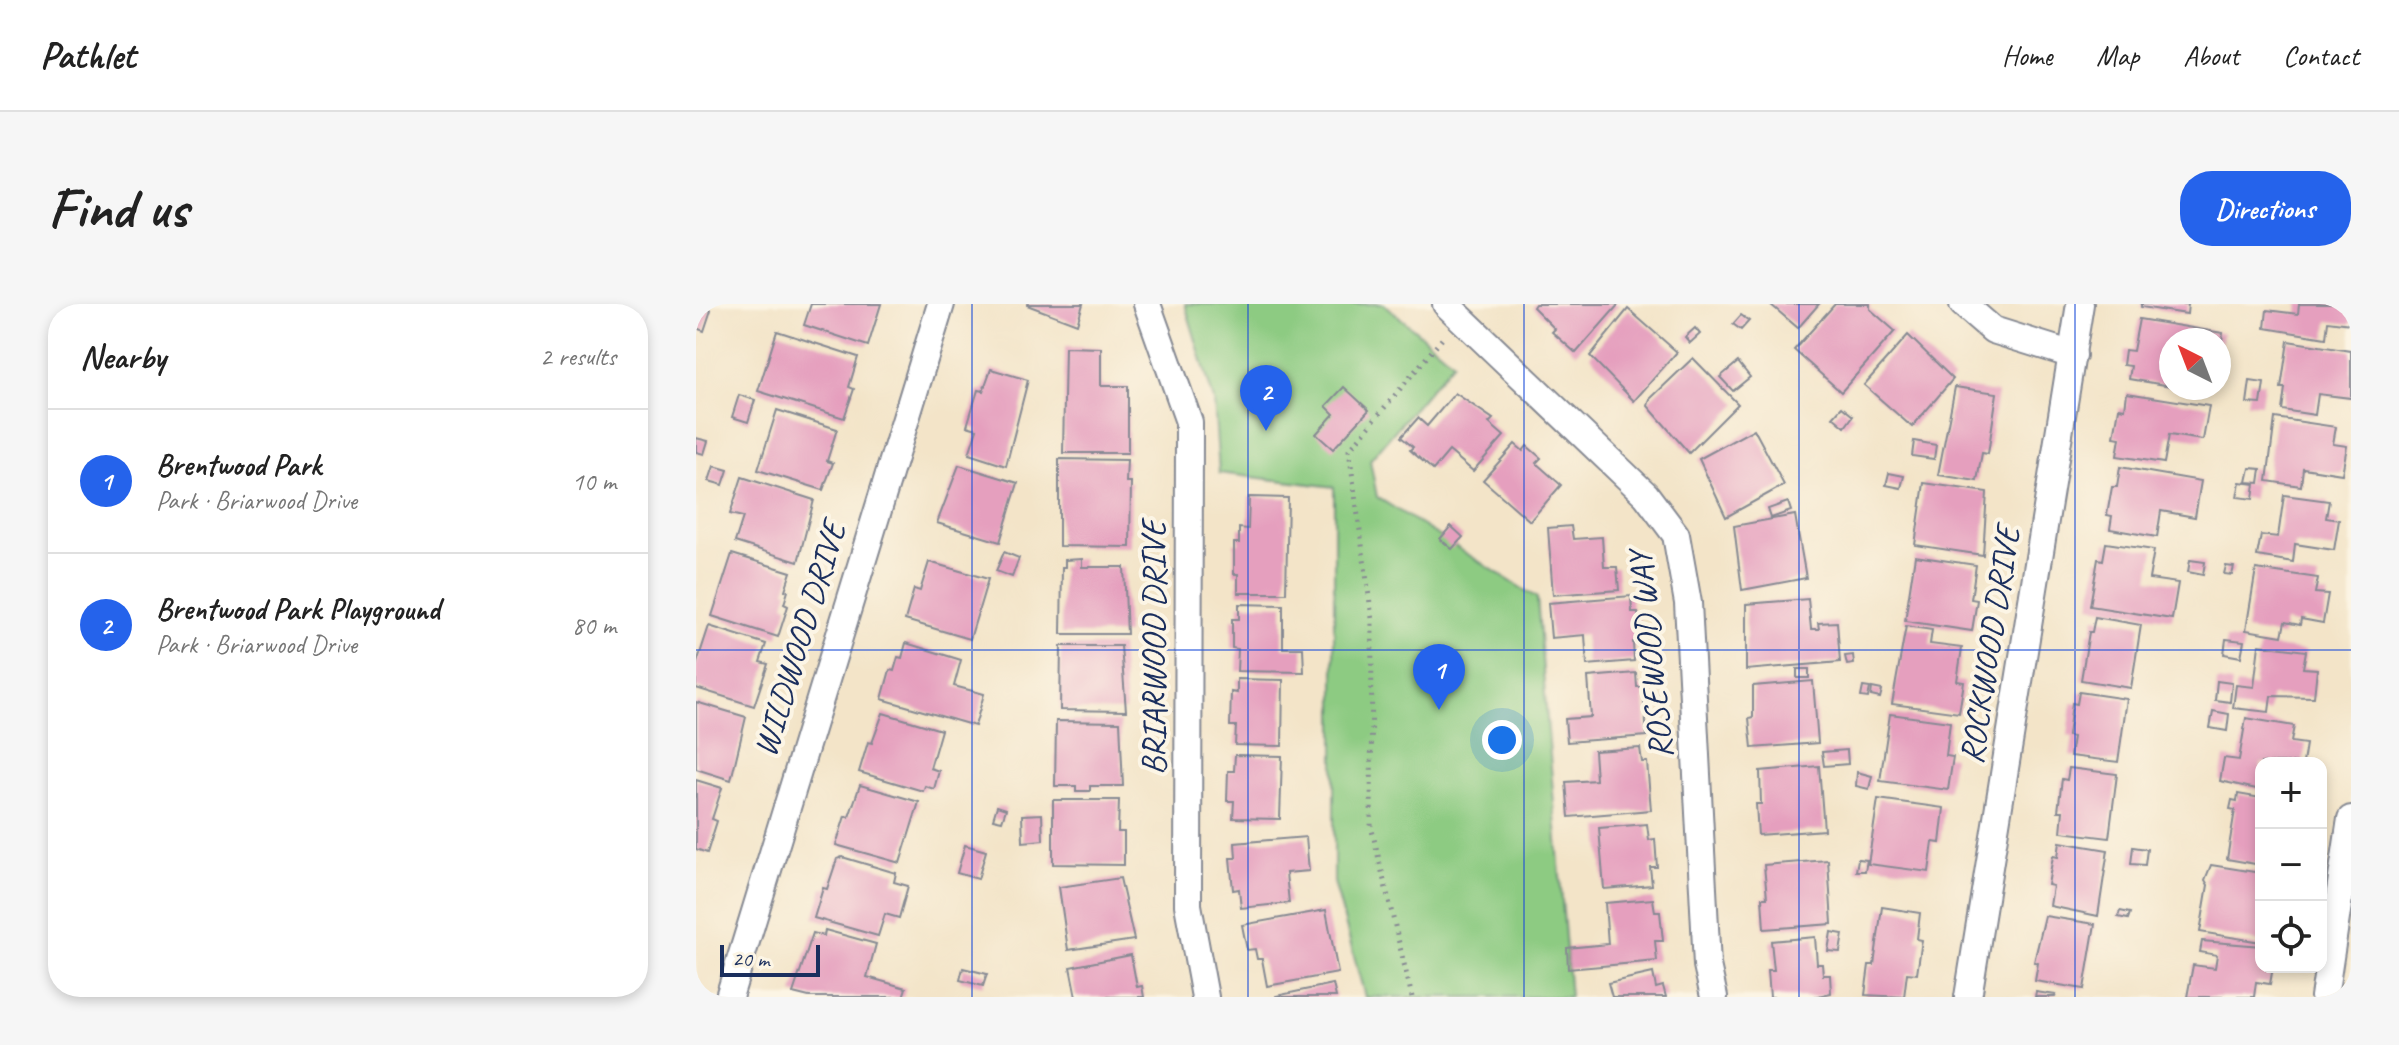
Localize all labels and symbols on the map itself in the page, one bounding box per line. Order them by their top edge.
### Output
north arrow [2159,328,2231,400]
pin: 2 [1240,365,1292,431]
street label: WILDWOOD DRIVE [743,512,856,762]
street label: BRIARWOOD DRIVE [1132,517,1175,775]
street label: ROCKWOOD DRIVE [1949,519,2030,766]
street label: ROSEWOOD WAY [1617,544,1682,761]
pin: 1 [1413,644,1465,710]
your location [1482,720,1522,760]
scale bar [720,941,820,977]

